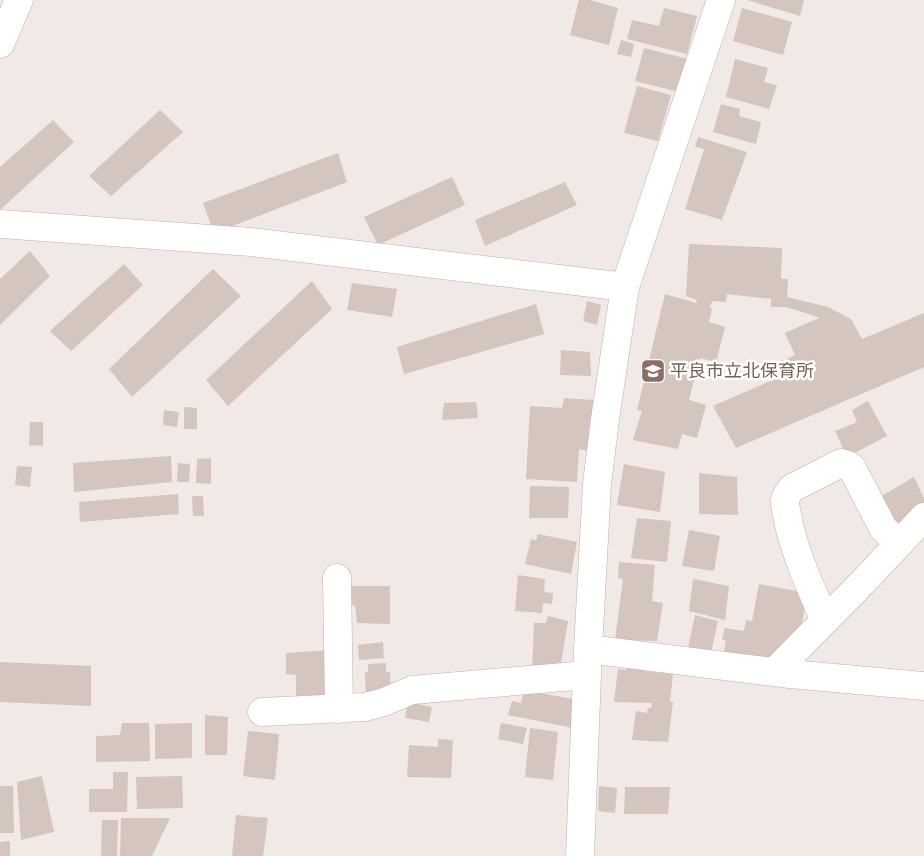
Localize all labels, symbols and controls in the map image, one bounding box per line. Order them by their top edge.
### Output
school or university icon: 平良市立北保育所 [640,358,666,384]
place label: 平良市立北保育所 [670,360,814,382]

